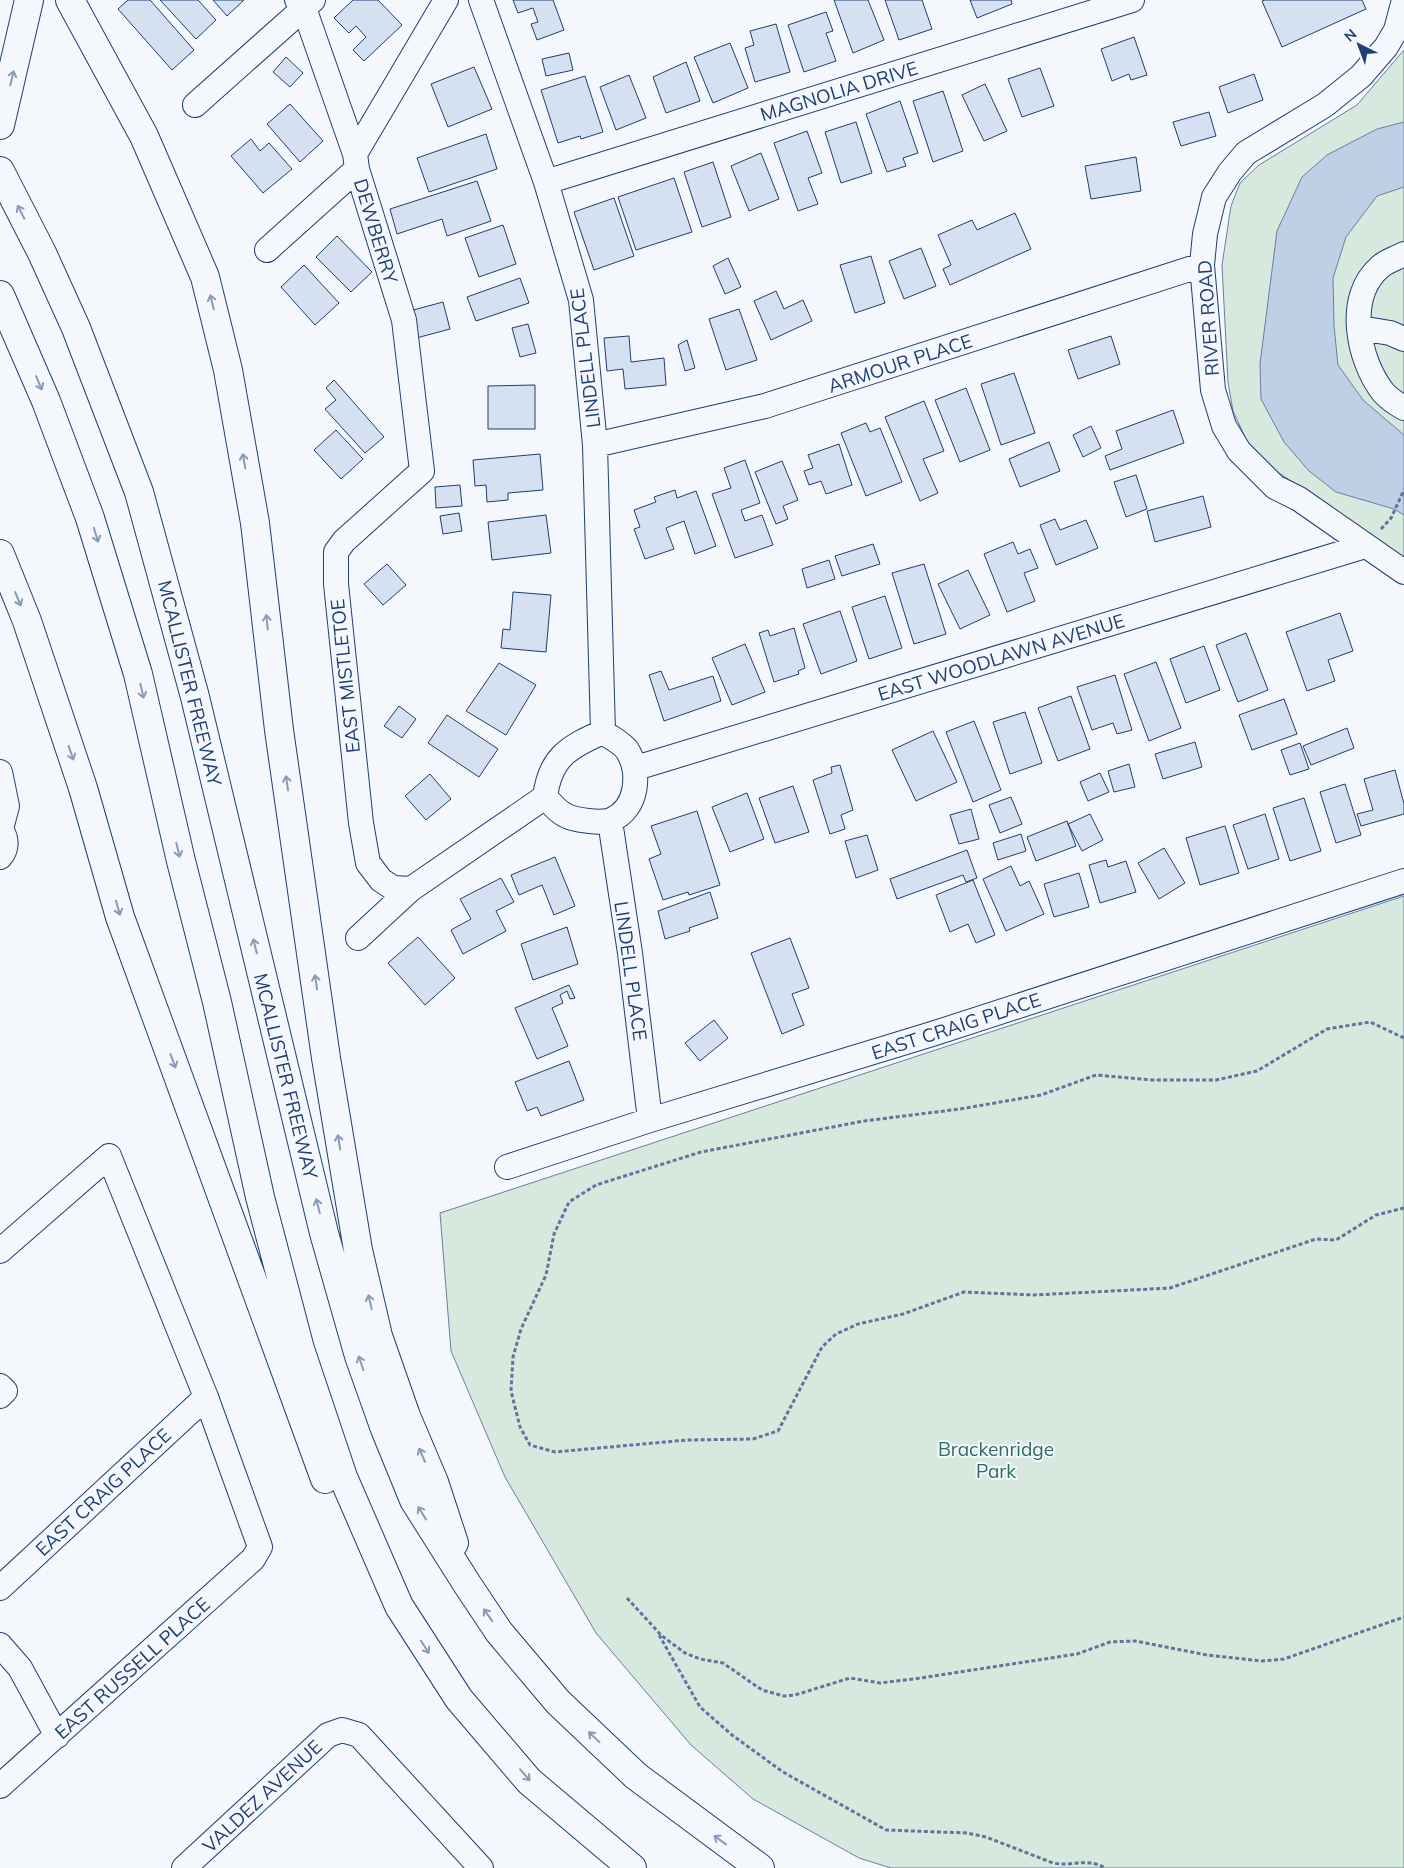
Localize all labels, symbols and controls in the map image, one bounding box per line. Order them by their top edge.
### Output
north arrow [1334,20,1384,70]
text: N [1340,25,1360,46]
street label: MAGNOLIA DRIVE [757,56,921,126]
one-way arrow [8,70,17,86]
street label: DEWBERRY [349,176,403,287]
one-way arrow [16,205,25,220]
street label: RIVER ROAD [1192,259,1224,377]
street label: LINDELL PLACE [565,287,605,429]
one-way arrow [207,295,216,311]
street label: ARMOUR PLACE [825,328,975,398]
one-way arrow [34,375,44,390]
one-way arrow [239,453,249,469]
one-way arrow [91,527,101,543]
street label: MCALLISTER FREEWAY [153,578,227,789]
one-way arrow [14,591,23,606]
street label: EAST MISTLETOE [325,598,365,754]
street label: EAST WOODLAWN AVENUE [875,608,1127,706]
one-way arrow [262,614,272,630]
one-way arrow [138,683,147,699]
one-way arrow [67,745,76,760]
one-way arrow [282,776,292,792]
one-way arrow [174,841,183,857]
one-way arrow [114,900,123,916]
street label: LINDELL PLACE [609,900,653,1042]
one-way arrow [250,939,259,955]
street label: MCALLISTER FREEWAY [249,971,323,1182]
one-way arrow [311,974,321,990]
street label: EAST CRAIG PLACE [868,987,1044,1065]
one-way arrow [169,1053,178,1069]
one-way arrow [334,1135,344,1151]
one-way arrow [313,1199,322,1215]
one-way arrow [365,1294,374,1310]
one-way arrow [356,1356,365,1371]
street label: EAST CRAIG PLACE [30,1423,176,1561]
park label: Brackenridge Park [938,1437,1054,1483]
one-way arrow [417,1448,427,1463]
one-way arrow [417,1506,428,1520]
street label: EAST RUSSELL PLACE [49,1592,215,1744]
one-way arrow [483,1608,493,1622]
one-way arrow [421,1640,431,1654]
one-way arrow [588,1731,601,1743]
street label: VALDEZ AVENUE [197,1734,327,1858]
one-way arrow [519,1769,530,1782]
one-way arrow [714,1834,727,1845]

